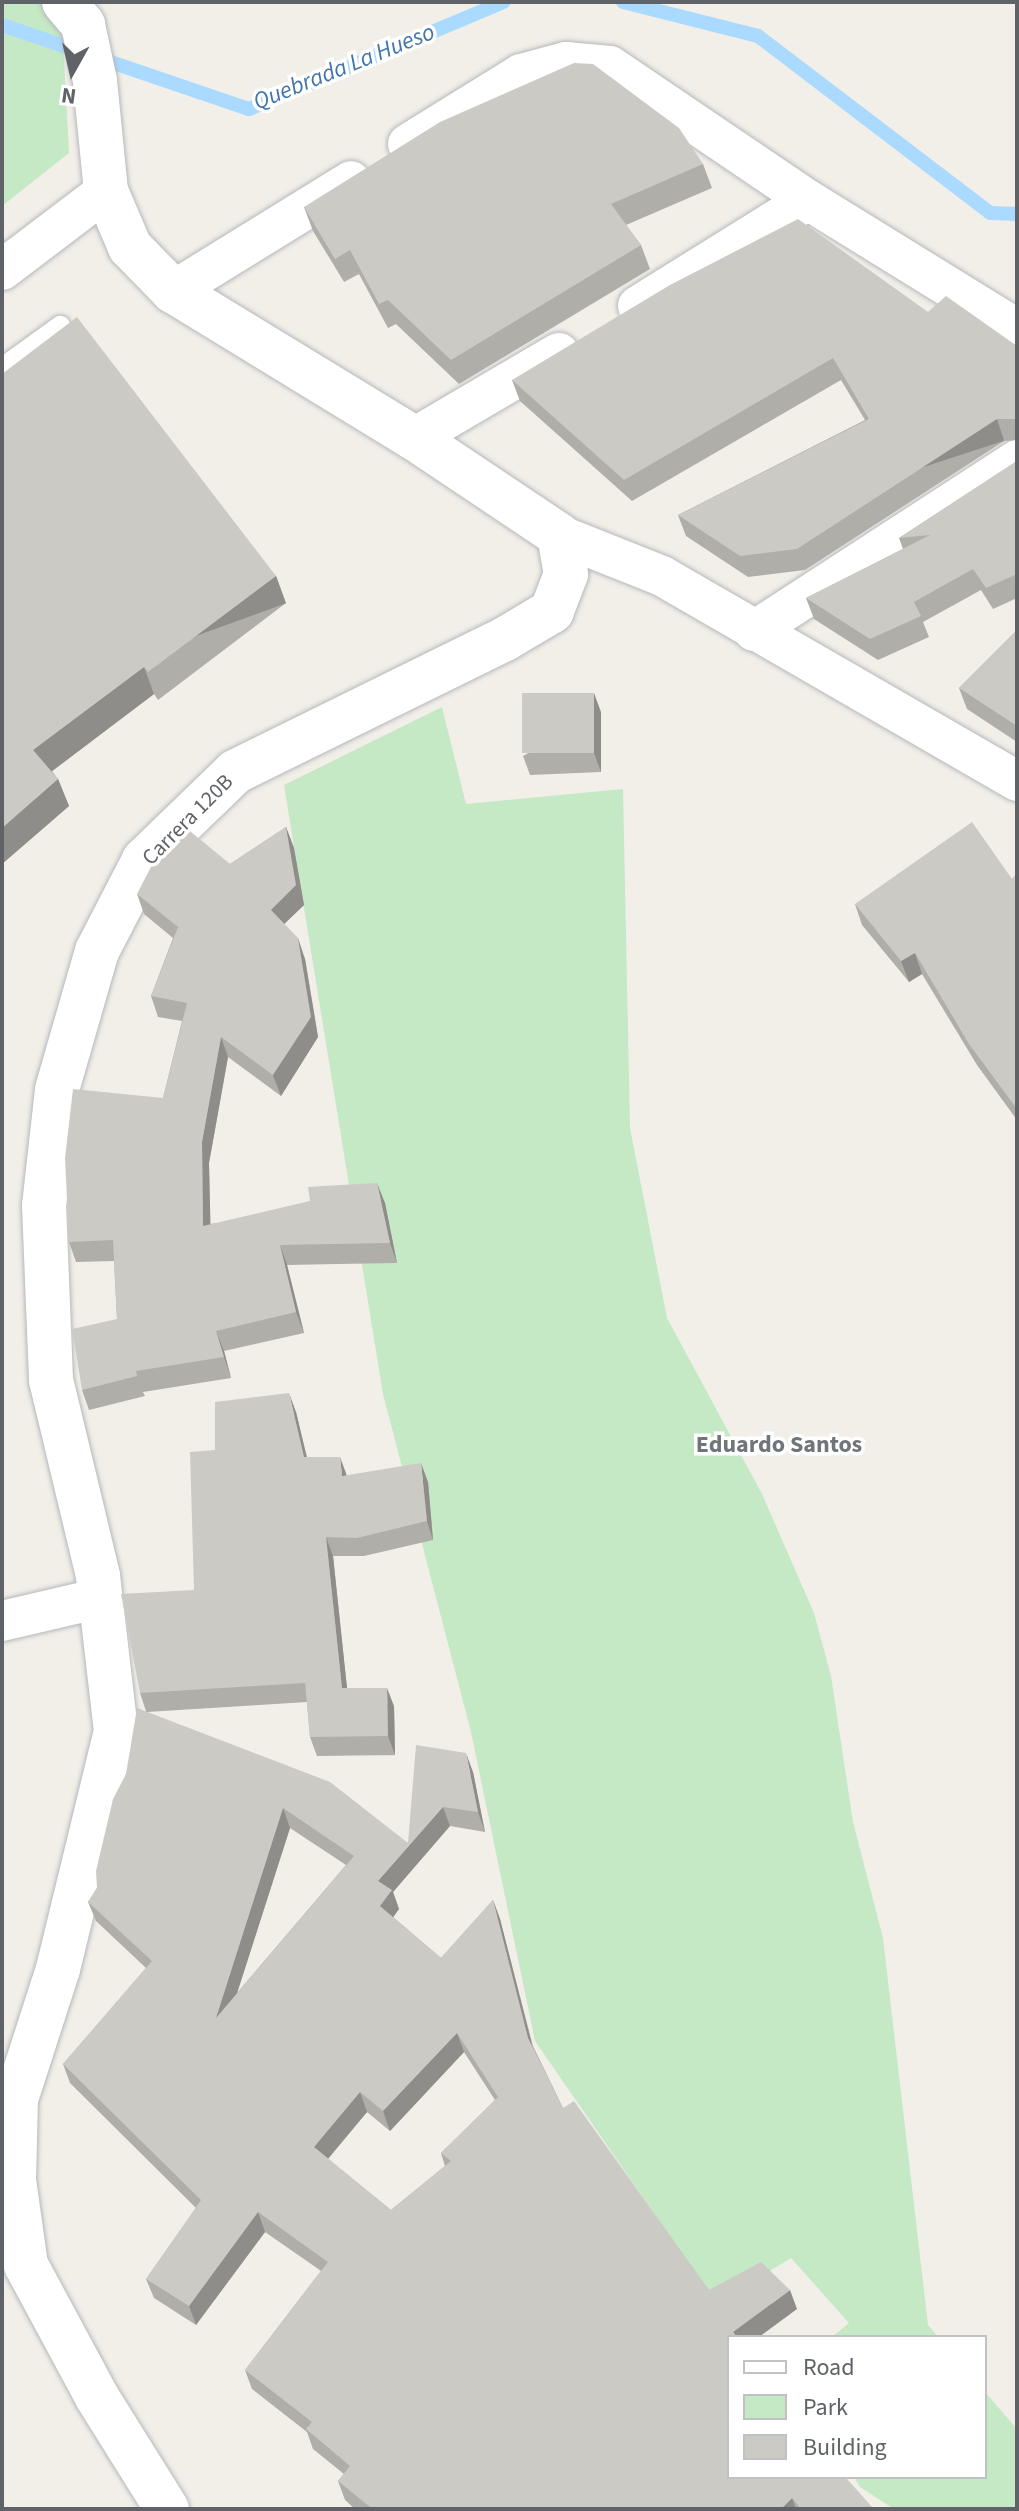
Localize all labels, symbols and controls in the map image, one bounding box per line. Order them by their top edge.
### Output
water label: Quebrada La Hueso [249,18,439,116]
north arrow [32,32,112,112]
text: N [59,79,78,113]
street label: Carrera 120B [137,769,239,871]
district label: Eduardo Santos [696,1431,862,1459]
legend [727,2335,987,2479]
text: Road [803,2350,855,2385]
text: Park [803,2390,848,2425]
text: Building [803,2430,887,2465]

